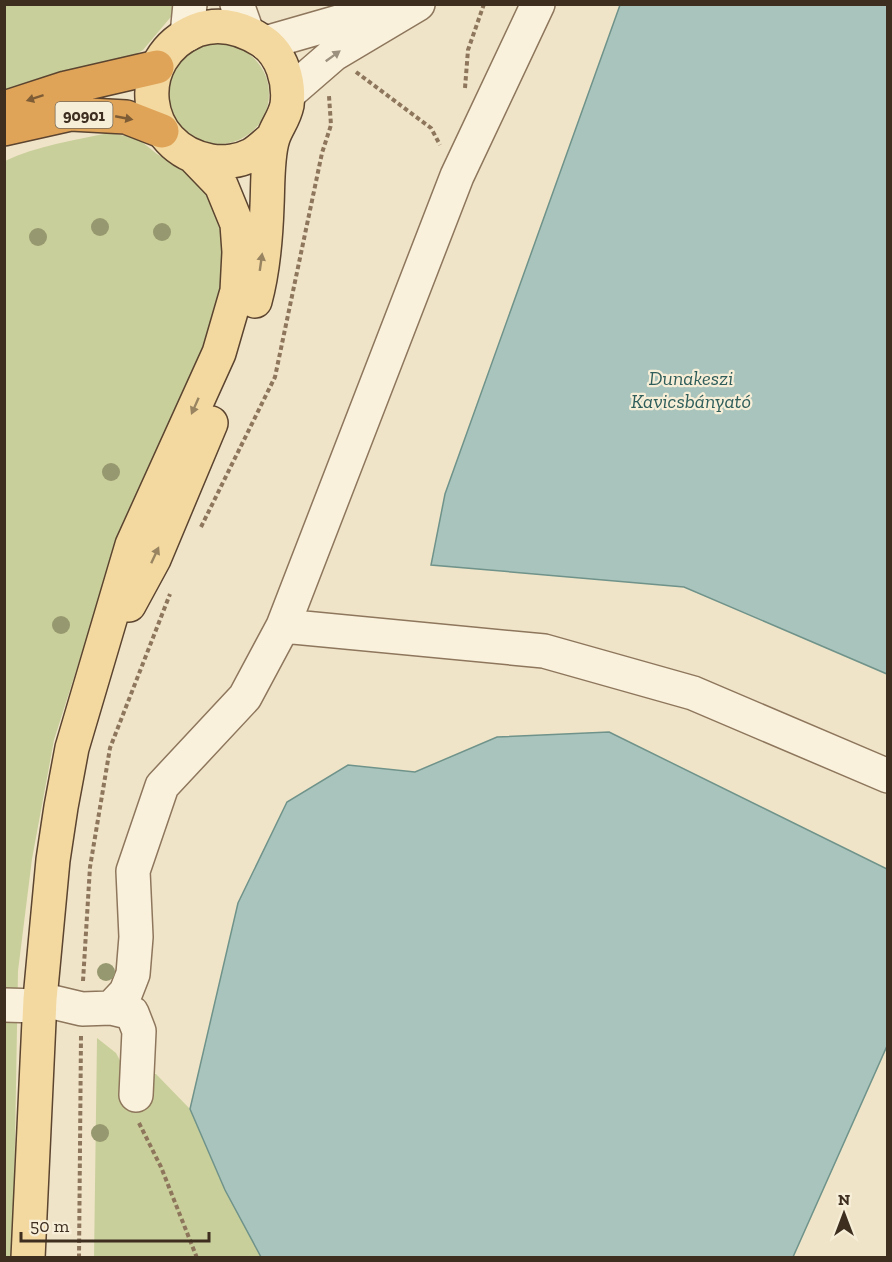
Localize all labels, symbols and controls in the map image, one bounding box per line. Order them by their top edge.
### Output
one-way arrow [326,50,341,62]
one-way arrow [26,94,44,103]
road number: 90901 [56,102,112,128]
one-way arrow [115,114,134,123]
one-way arrow [257,253,266,272]
water label: Dunakeszi Kavicsbányató [631,366,751,413]
one-way arrow [189,397,199,415]
one-way arrow [151,546,160,563]
north arrow [814,1184,874,1244]
text: N [838,1190,850,1209]
scale bar [21,1205,208,1243]
text: 50 m [30,1215,70,1237]

